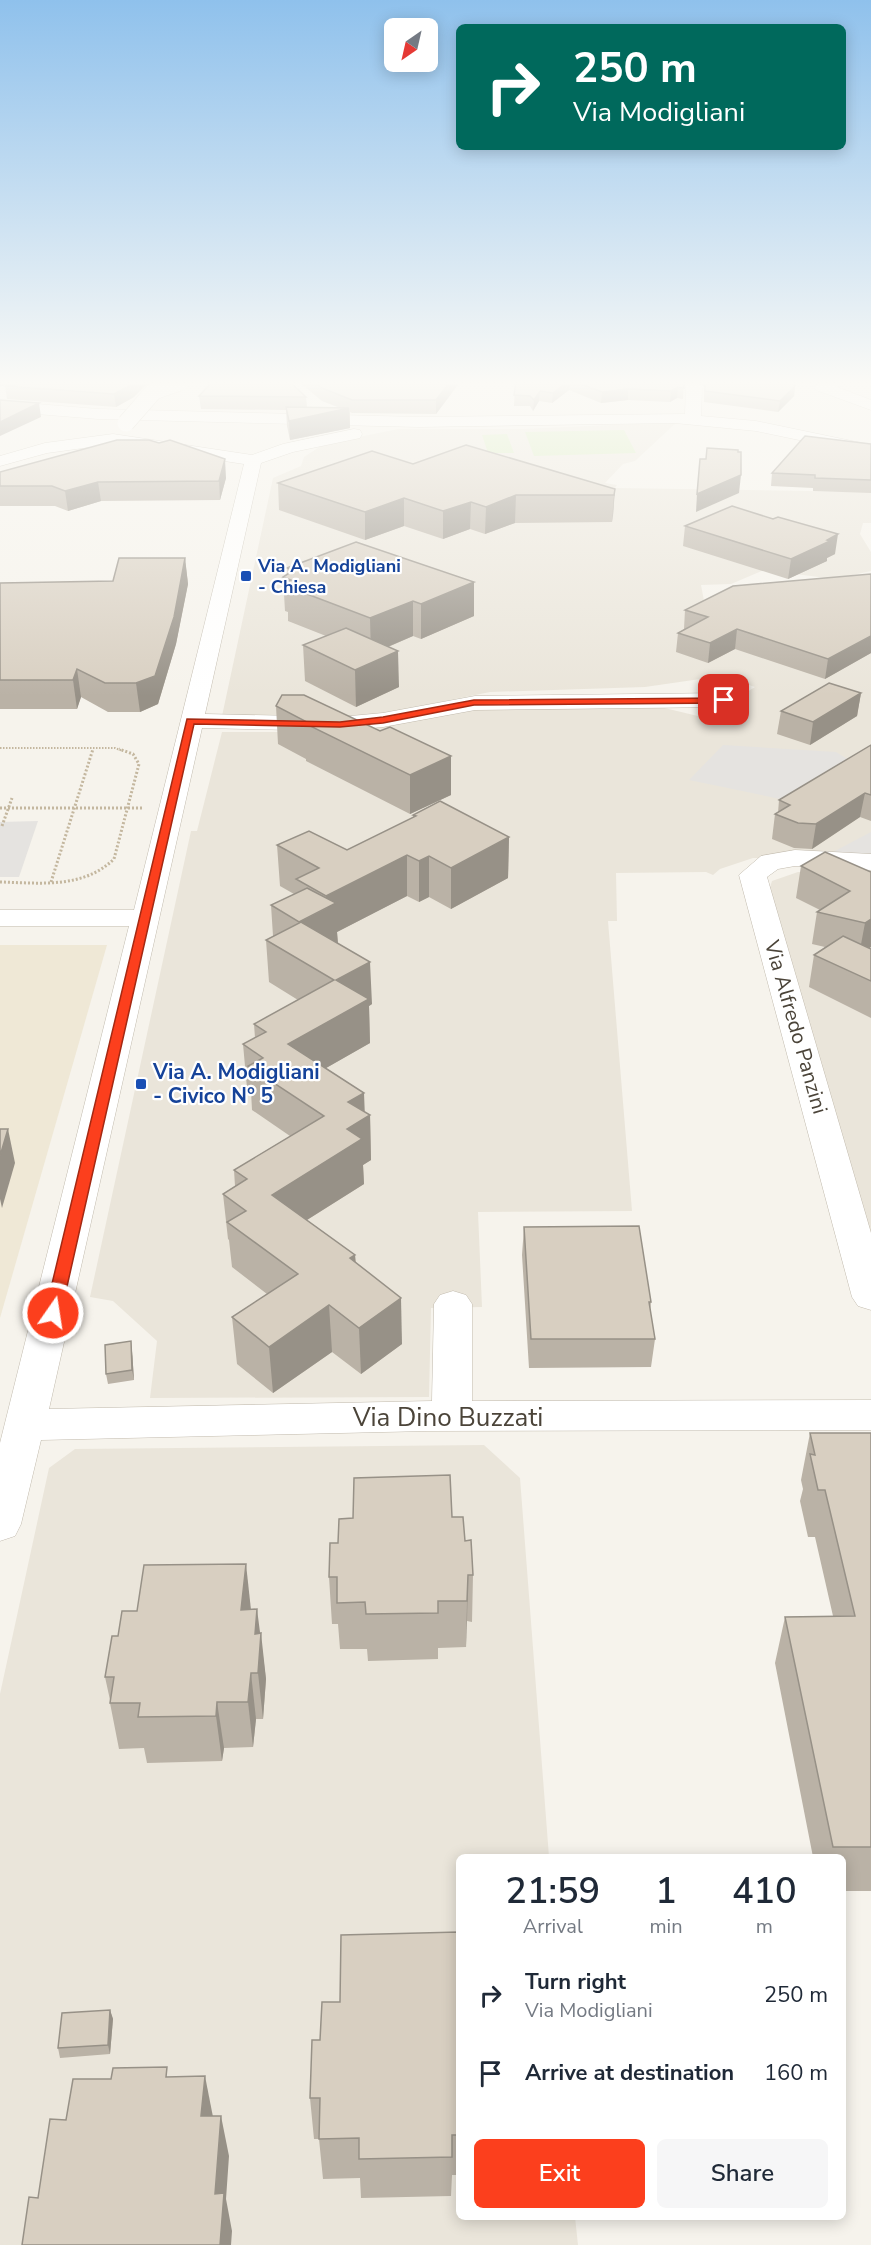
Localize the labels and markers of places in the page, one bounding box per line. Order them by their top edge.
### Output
place label: Via A. Modigliani - Chiesa [257,554,401,599]
marker: Via A. Modigliani - Chiesa [239,569,253,583]
pin [698,674,749,725]
place label: Via A. Modigliani - Civico N° 5 [152,1058,320,1110]
marker: Via A. Modigliani - Civico N° 5 [134,1077,148,1091]

